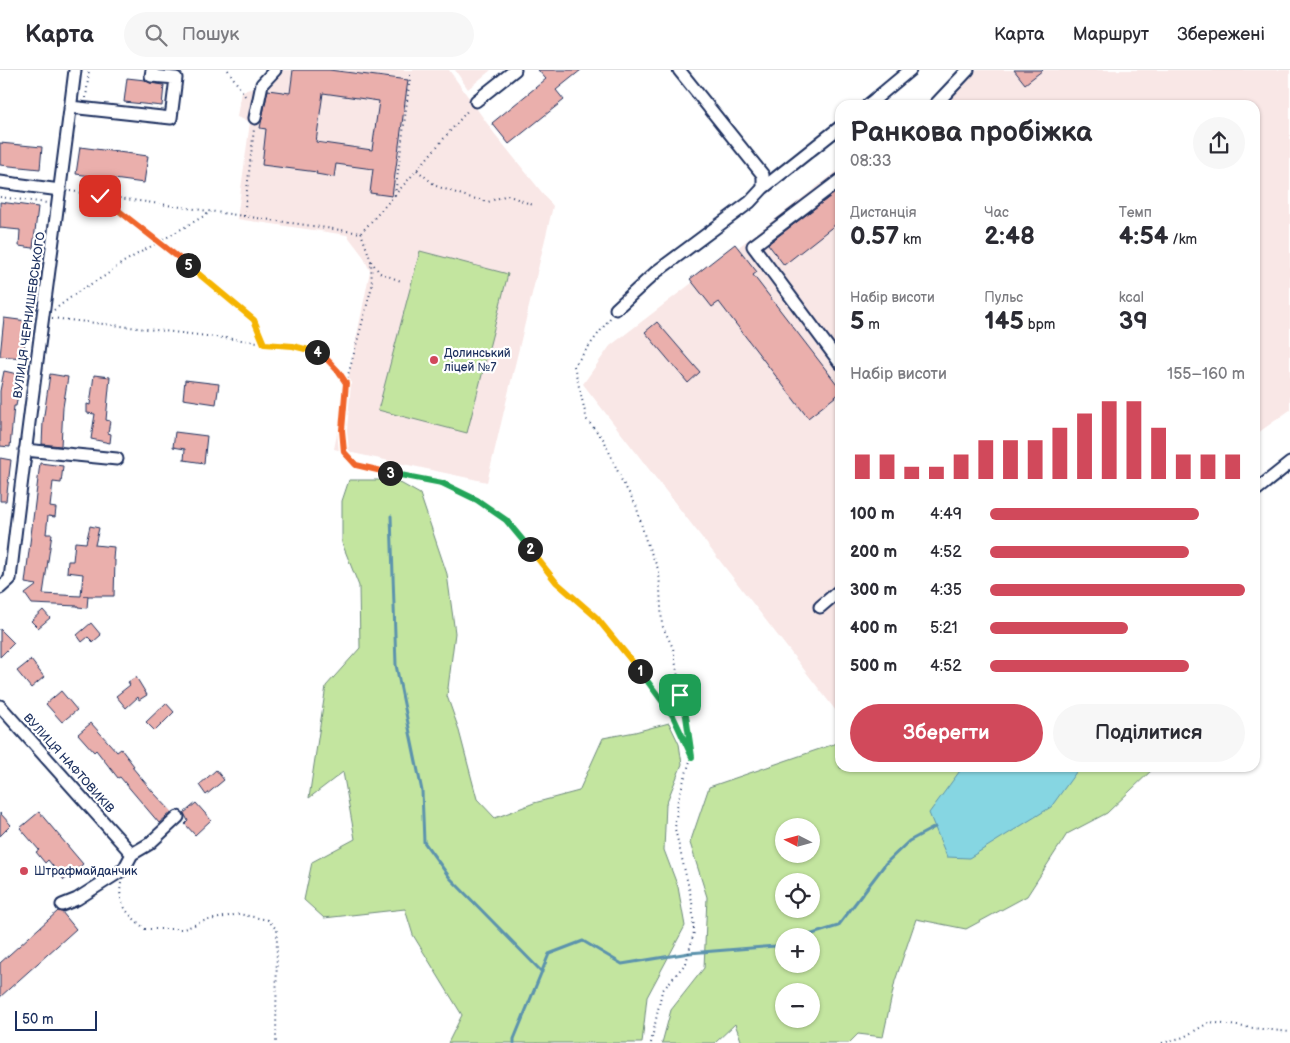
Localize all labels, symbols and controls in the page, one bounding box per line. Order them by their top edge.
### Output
search box [124,12,474,57]
text: Карта [25,20,94,49]
icon: search [142,21,170,49]
text: Пошук [182,23,239,46]
text: Карта [994,24,1045,45]
text: Маршрут [1073,24,1149,45]
text: Збережені [1177,24,1265,45]
text: Ранкова пробіжка [850,116,1092,149]
button: share [1193,117,1245,169]
text: 08:33 [850,152,892,171]
pin [79,175,121,217]
icon: check [86,182,114,210]
text: Дистанція [850,204,917,221]
text: Час [984,204,1009,221]
text: Темп [1119,204,1152,221]
text: 0.57 [850,221,899,252]
text: 2:48 [984,221,1035,252]
text: 4:54 [1119,221,1169,252]
street label: ВУЛИЦЯ ЧЕРНИШЕВСЬКОГО [10,231,49,399]
text: km [899,231,922,248]
text: /km [1169,231,1197,248]
pin: 5 [176,252,200,278]
text: 5 [184,257,193,274]
text: Набір висоти [850,289,935,306]
text: Пульс [984,289,1023,306]
text: kcal [1119,289,1144,306]
text: 5 [850,306,864,337]
text: 145 [984,306,1024,337]
text: 39 [1119,306,1148,337]
text: m [864,316,880,333]
text: bpm [1024,316,1055,333]
pin: 4 [304,340,330,364]
text: 4 [313,344,322,361]
place label: Долинський ліцей №7 [444,346,511,375]
marker: Долинський ліцей №7 [428,354,440,366]
text: Набір висоти [850,365,947,384]
text: 155–160 m [1167,365,1245,384]
pin: 3 [378,460,402,486]
text: 3 [386,465,395,482]
text: 100 m [850,505,895,524]
text: 4:49 [930,505,962,524]
pin: 2 [518,536,542,562]
text: 2 [526,541,535,558]
text: 200 m [850,543,897,562]
text: 4:52 [930,543,962,562]
text: 300 m [850,581,897,600]
text: 4:35 [930,581,962,600]
text: 400 m [850,619,897,638]
text: 5:21 [930,619,958,638]
text: 500 m [850,657,897,676]
text: 4:52 [930,657,962,676]
pin: 1 [628,658,652,684]
text: 1 [638,663,643,680]
pin [659,674,701,716]
icon: arrive [666,681,694,709]
button: Зберегти [850,704,1043,762]
button: Поділитися [1053,704,1245,762]
street label: ВУЛИЦЯ НАФТОВИКІВ [20,711,117,816]
north arrow [775,818,820,862]
map controls [775,818,820,1028]
place label: Штрафмайданчик [34,864,138,879]
marker: Штрафмайданчик [18,865,30,877]
button: locate [775,873,820,918]
button: + [775,928,820,973]
button: − [775,983,820,1028]
scale bar [15,1008,98,1031]
text: 50 m [22,1011,54,1028]

